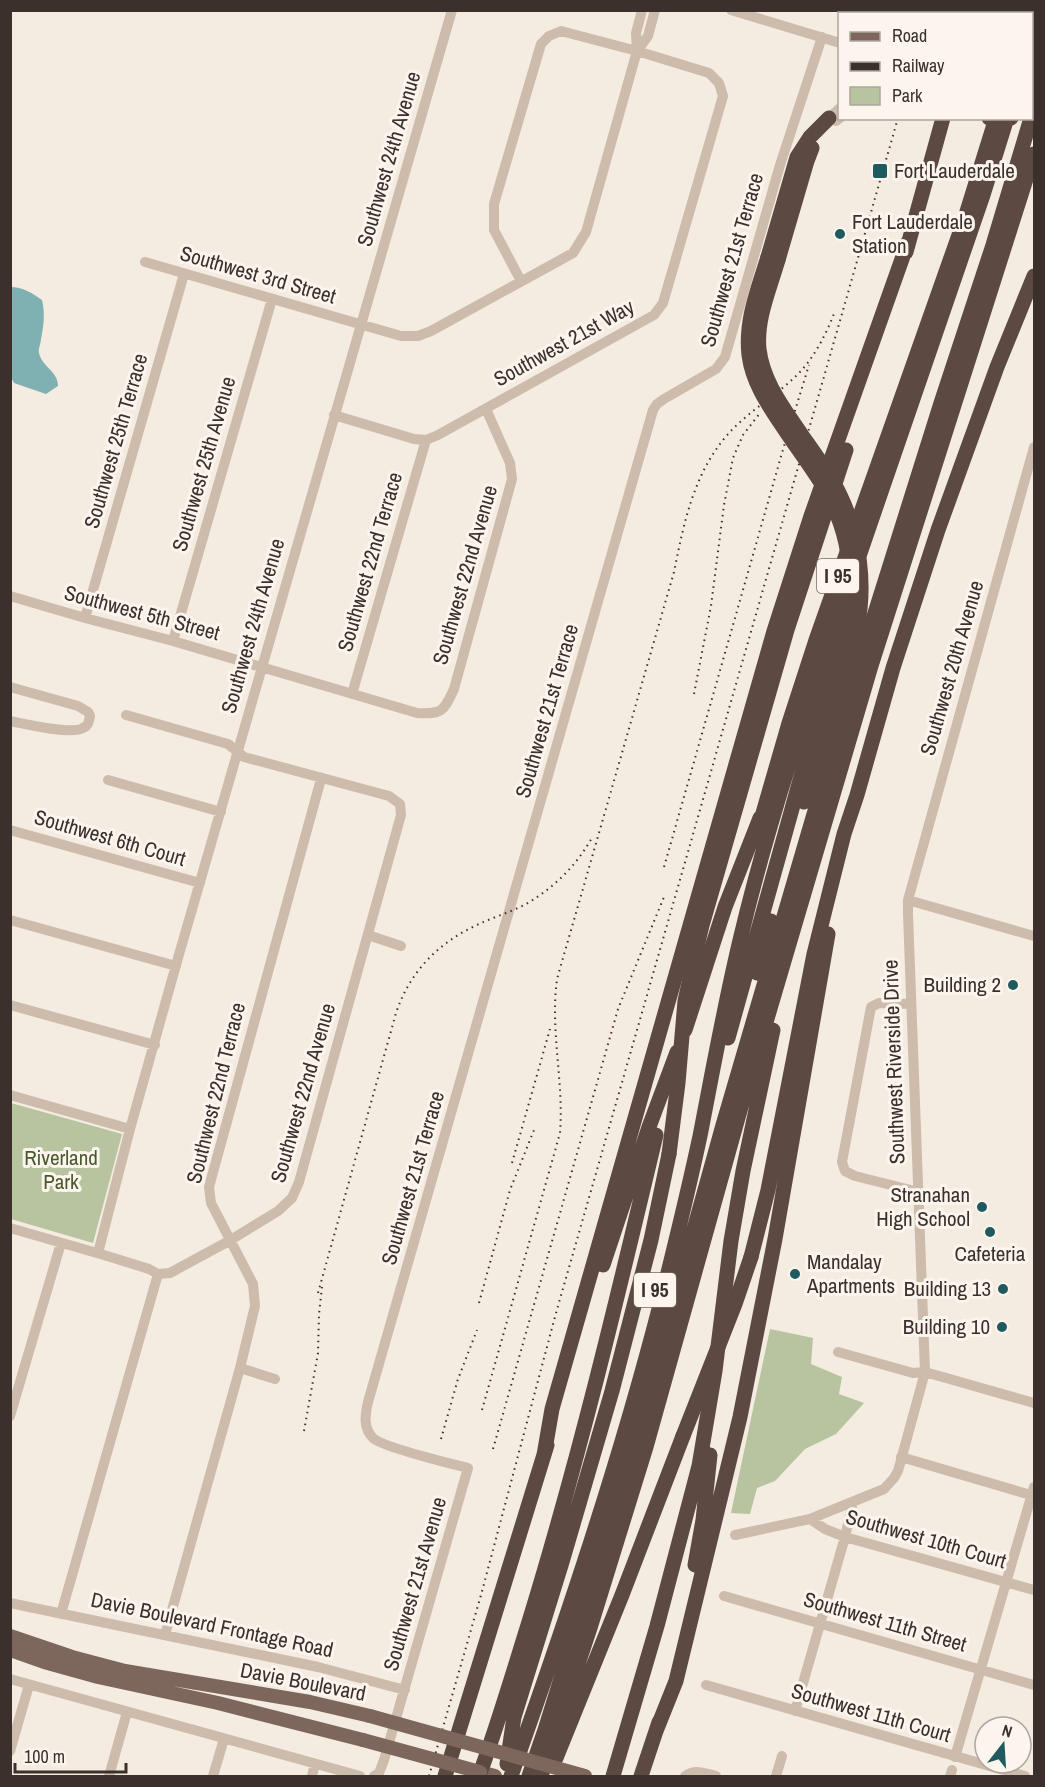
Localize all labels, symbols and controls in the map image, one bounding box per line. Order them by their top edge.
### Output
legend [838,12,1033,120]
text: Road [892,23,927,48]
text: Railway [892,53,945,78]
street label: Southwest 24th Avenue [350,68,427,250]
text: Park [892,83,923,108]
place label: Fort Lauderdale [894,156,1015,185]
marker: Fort Lauderdale [871,162,889,180]
street label: Southwest 21st Terrace [693,170,770,350]
place label: Fort Lauderdale Station [852,207,973,260]
marker: Fort Lauderdale Station [833,227,847,241]
street label: Southwest 3rd Street [177,238,340,311]
street label: Southwest 21st Way [488,292,639,393]
street label: Southwest 25th Terrace [77,350,154,532]
street label: Southwest 25th Avenue [165,373,242,555]
street label: Southwest 22nd Terrace [330,469,409,655]
street label: Southwest 22nd Avenue [425,482,504,668]
street label: Southwest 24th Avenue [214,535,291,717]
road number: I 95 [817,559,859,593]
street label: Southwest 20th Avenue [913,577,990,759]
street label: Southwest 5th Street [61,578,223,647]
street label: Southwest 21st Terrace [508,621,585,801]
street label: Southwest 6th Court [31,802,189,873]
street label: Southwest Riverside Drive [875,959,912,1165]
place label: Building 2 [923,970,1001,999]
marker: Building 2 [1006,978,1020,992]
street label: Southwest 22nd Terrace [179,999,252,1186]
street label: Southwest 22nd Avenue [263,1000,342,1186]
street label: Southwest 21st Terrace [374,1088,451,1268]
park label: Riverland Park [24,1143,98,1196]
place label: Stranahan High School [876,1180,970,1233]
marker: Stranahan High School [975,1200,989,1214]
marker: Cafeteria [983,1225,997,1239]
place label: Cafeteria [955,1239,1026,1268]
place label: Mandalay Apartments [806,1247,895,1300]
marker: Mandalay Apartments [788,1267,802,1281]
road number: I 95 [634,1273,676,1307]
place label: Building 13 [904,1274,991,1303]
marker: Building 13 [996,1282,1010,1296]
place label: Building 10 [903,1312,990,1341]
marker: Building 10 [995,1320,1009,1334]
street label: Southwest 21st Avenue [376,1493,453,1674]
street label: Southwest 10th Court [843,1502,1010,1575]
street label: Southwest 11th Street [800,1584,970,1659]
street label: Davie Boulevard Frontage Road [88,1585,336,1664]
street label: Davie Boulevard [238,1655,368,1708]
street label: Southwest 11th Court [788,1676,954,1749]
north arrow [973,1715,1033,1775]
text: N [1000,1719,1015,1743]
scale bar [15,1736,126,1774]
text: 100 m [24,1744,65,1769]

